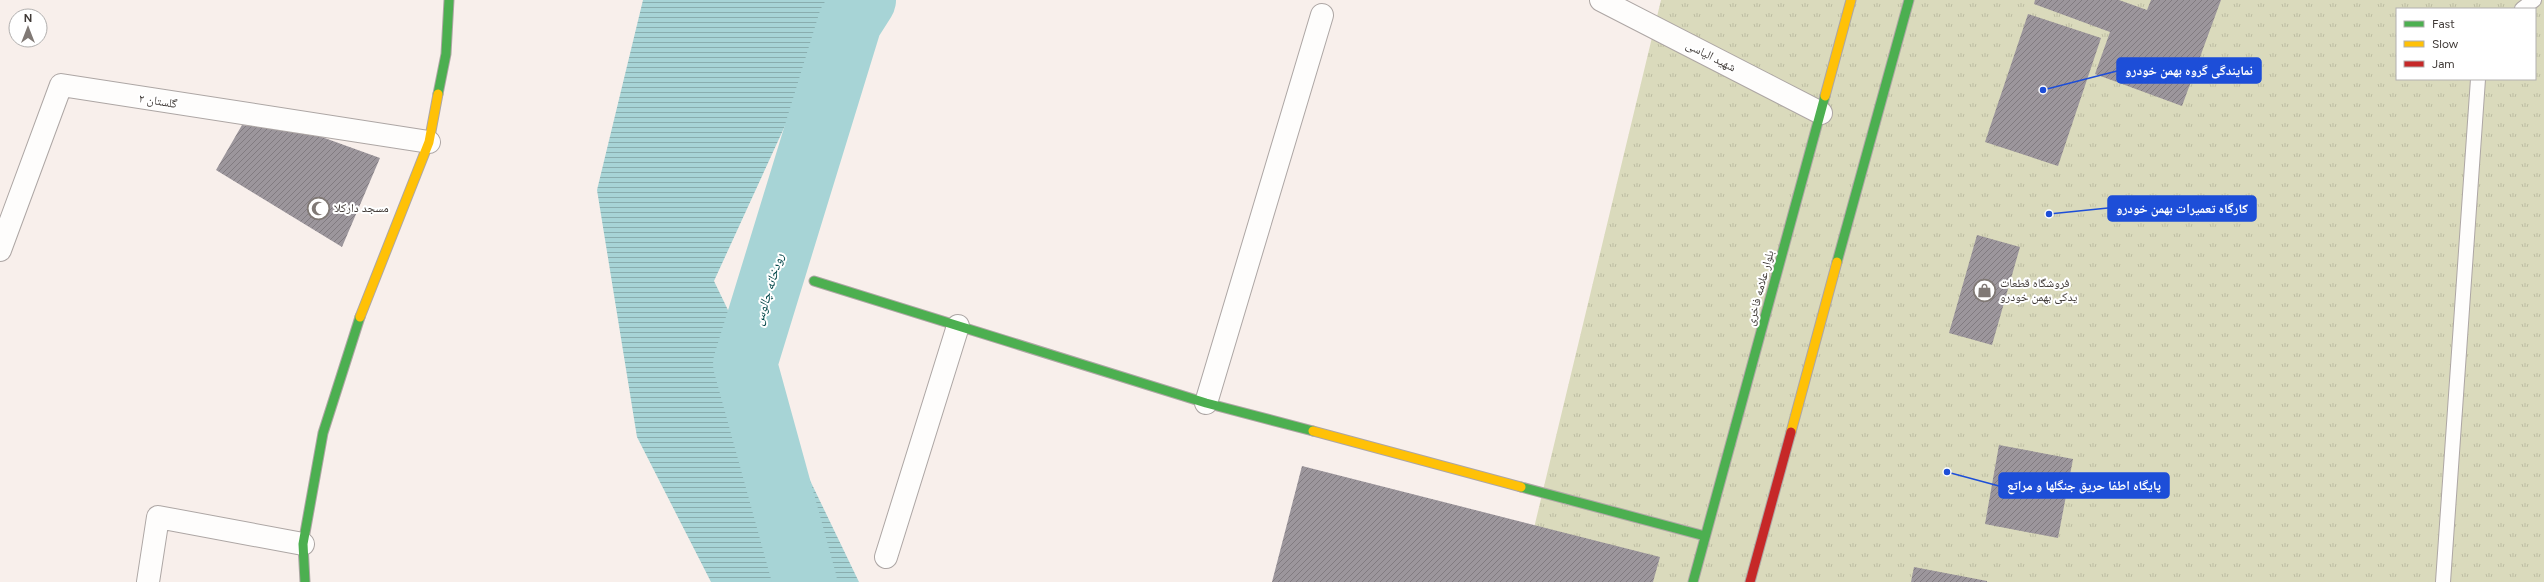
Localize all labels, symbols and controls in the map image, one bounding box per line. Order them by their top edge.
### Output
north arrow [8,8,48,48]
legend [2396,8,2536,80]
text: N [24,12,32,25]
text: Fast [2432,17,2455,31]
street label: شهید الیاسی [1684,37,1738,75]
text: Slow [2432,37,2459,51]
text: Jam [2432,57,2455,71]
callout: نمایندگی گروه بهمن خودرو [2117,58,2261,83]
text: نمایندگی گروه بهمن خودرو [2125,63,2253,79]
street label: گلستان ۲ [138,91,178,111]
mosque icon: مسجد دارکلا [306,195,332,221]
callout: کارگاه تعمیرات بهمن خودرو [2108,196,2256,221]
place label: مسجد دارکلا [334,201,389,215]
text: کارگاه تعمیرات بهمن خودرو [2116,201,2248,217]
street label: بلوار علامه فاخری [1743,249,1777,327]
water label: رودخانه چالوس [750,251,787,327]
place label: فروشگاه قطعات یدکی بهمن خودرو [2000,276,2078,304]
shop icon: فروشگاه قطعات یدکی بهمن خودرو [1972,277,1998,303]
callout: پایگاه اطفا حریق جنگلها و مراتع [1999,473,2169,498]
text: پایگاه اطفا حریق جنگلها و مراتع [2007,478,2161,495]

